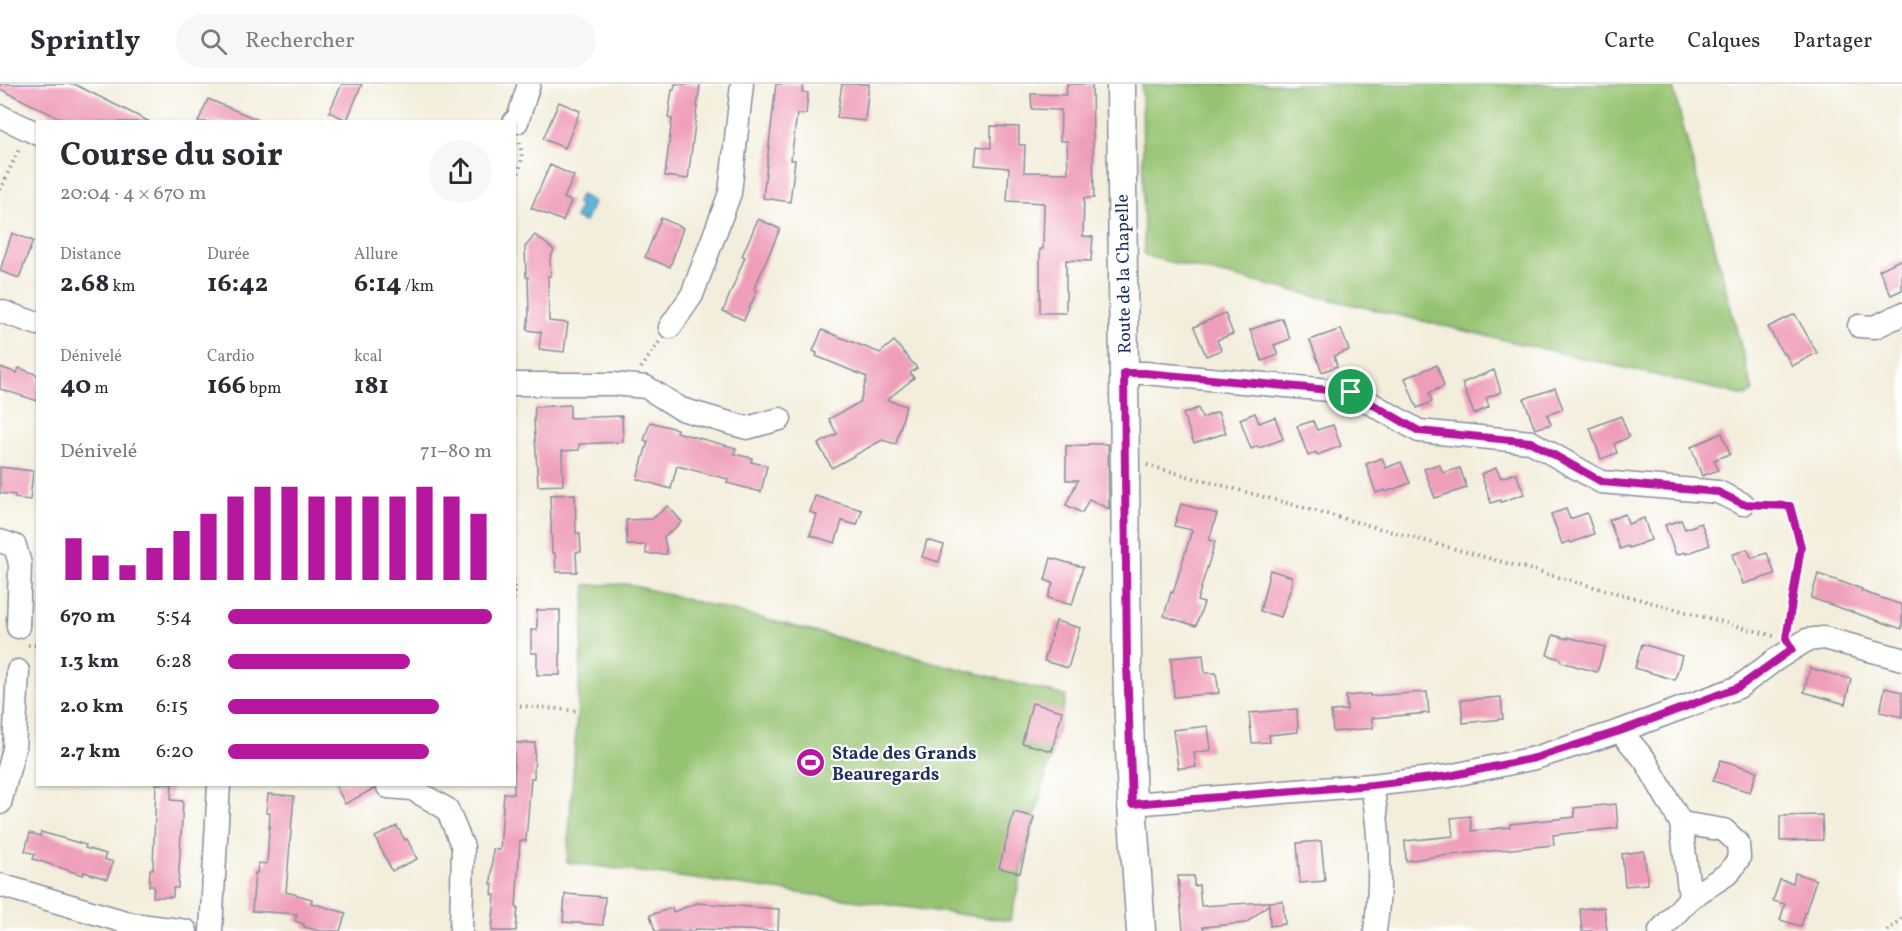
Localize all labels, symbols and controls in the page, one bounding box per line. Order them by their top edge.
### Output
search box [176,14,596,68]
text: Sprintly [30,22,140,61]
icon: search [197,25,230,58]
text: Rechercher [245,26,354,57]
text: Carte [1604,27,1655,56]
text: Calques [1688,27,1760,56]
text: Partager [1793,27,1872,56]
text: Course du soir [60,134,283,180]
button: share [429,140,492,203]
text: 20:04 · 4 × 670 m [60,180,206,208]
street label: Route de la Chapelle [1111,194,1138,354]
text: Distance [60,244,121,266]
text: Durée [207,244,250,266]
text: Allure [354,244,398,266]
text: 2.68 [60,266,109,302]
text: 16:42 [207,266,268,302]
text: 6:14 [354,266,402,302]
text: km [109,276,135,298]
text: /km [402,276,434,298]
text: Dénivelé [60,346,122,368]
text: Cardio [207,346,254,368]
text: kcal [354,346,382,368]
pin [1325,366,1376,417]
text: 40 [60,368,91,404]
text: 166 [207,368,246,404]
text: 181 [354,368,389,404]
icon: arrive [1334,375,1367,408]
text: m [91,378,109,400]
text: bpm [246,378,281,400]
text: Dénivelé [60,438,137,466]
text: 71–80 m [420,438,492,466]
text: 670 m [60,603,116,631]
text: 5:54 [156,603,192,631]
text: 1.3 km [60,648,119,676]
text: 6:28 [156,648,192,676]
text: 2.0 km [60,693,124,721]
text: 6:15 [156,693,188,721]
text: 2.7 km [60,738,121,766]
text: 6:20 [156,738,193,766]
place label: Stade des Grands Beauregards [832,742,977,788]
sports icon: Stade des Grands Beauregards [795,747,827,779]

